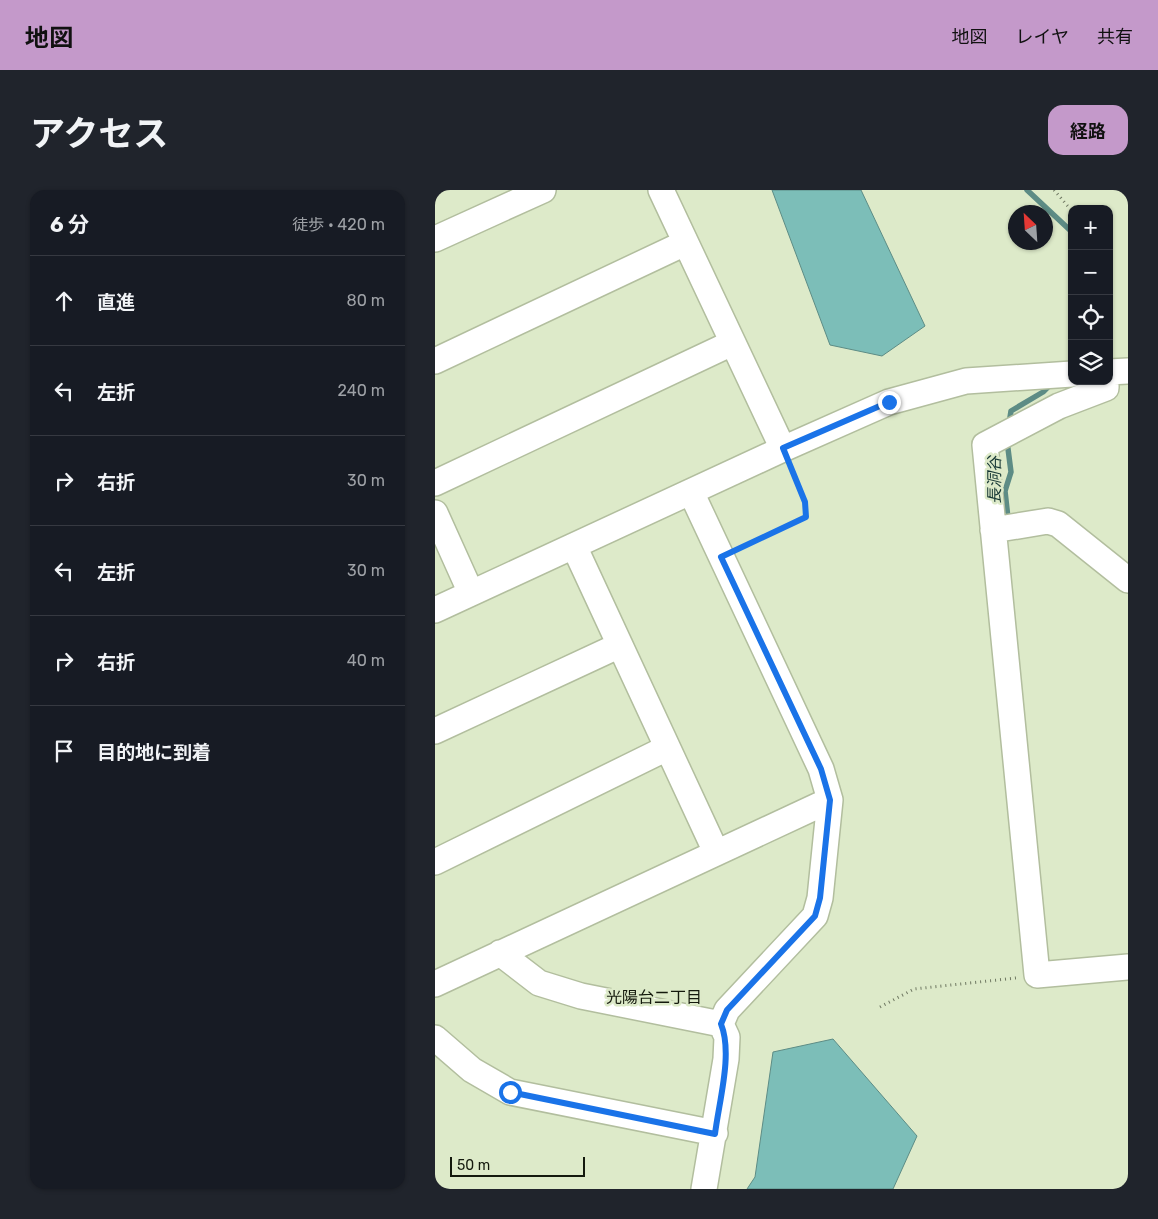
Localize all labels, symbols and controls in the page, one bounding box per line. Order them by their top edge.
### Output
text: 地図 [25,24,73,52]
text: 地図 [952,26,988,48]
text: レイヤ [1016,26,1069,48]
text: 共有 [1097,26,1133,48]
button: 経路 [1048,105,1128,155]
text: アクセス [30,113,168,155]
north arrow [1008,205,1053,250]
map controls [1068,205,1113,385]
button: + [1068,205,1113,250]
text: 6 分 [50,212,89,237]
text: 徒歩 · 420 m [292,215,385,234]
button: − [1068,250,1113,295]
icon: ahead [50,287,78,315]
text: 直進 [97,291,135,314]
text: 80 m [347,291,385,310]
button: locate [1068,295,1113,340]
button: layers [1068,340,1113,385]
icon: left [50,377,78,405]
text: 左折 [97,381,135,404]
text: 240 m [338,381,385,400]
route end [878,391,901,414]
water label: 長洞谷 [985,454,1004,504]
icon: right [50,467,78,495]
text: 右折 [97,471,135,494]
text: 30 m [347,471,385,490]
icon: left [50,557,78,585]
text: 左折 [97,561,135,584]
text: 30 m [347,561,385,580]
icon: right [50,647,78,675]
text: 右折 [97,651,135,674]
text: 40 m [347,651,385,670]
icon: arrive [50,737,78,765]
text: 目的地に到着 [97,741,211,764]
district label: 光陽台二丁目 [606,988,702,1007]
route start [499,1081,522,1104]
scale bar [450,1154,585,1177]
text: 50 m [457,1157,490,1174]

